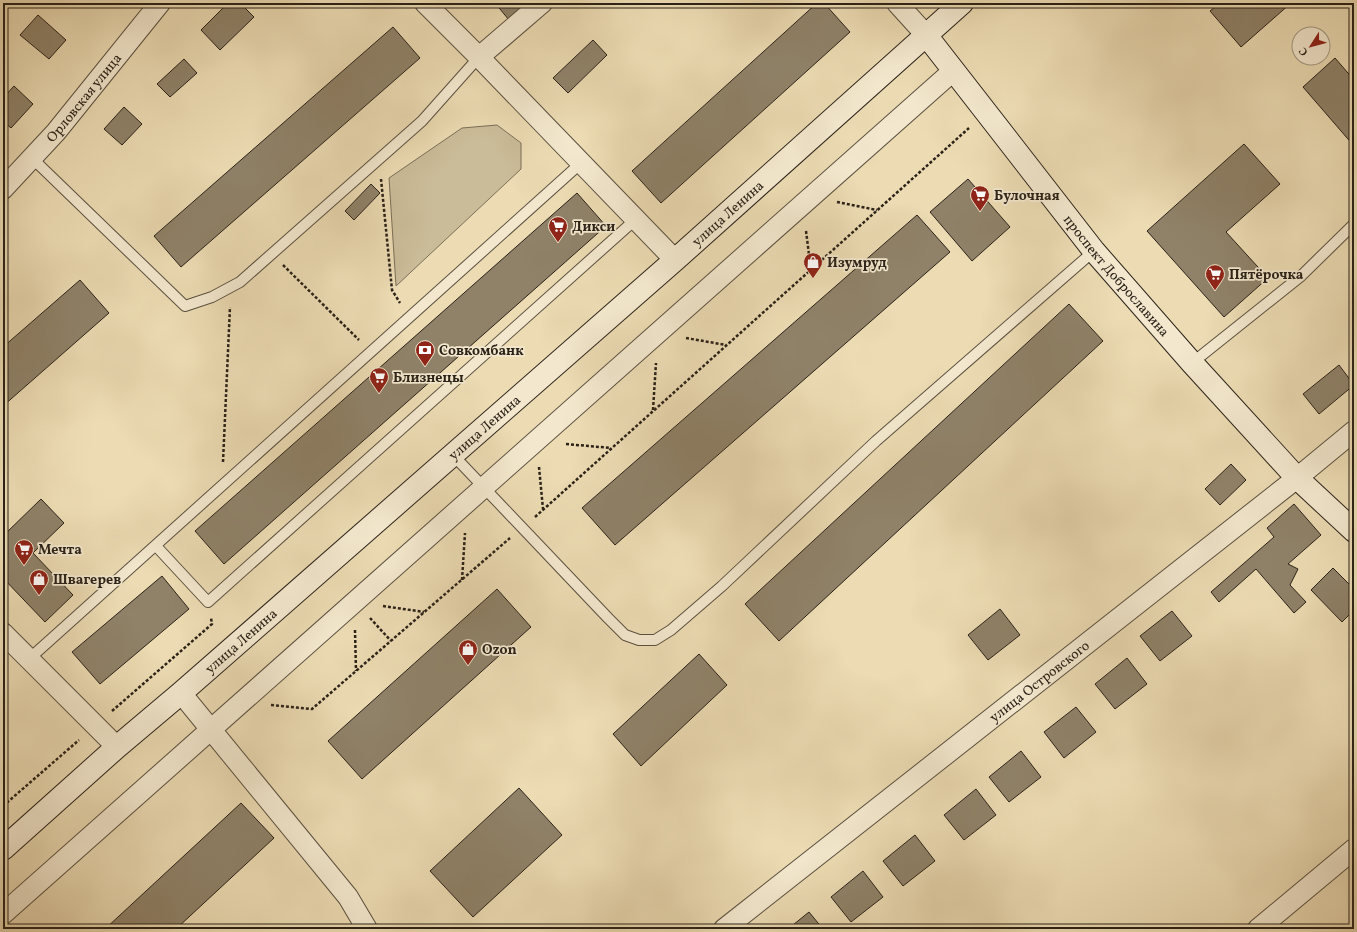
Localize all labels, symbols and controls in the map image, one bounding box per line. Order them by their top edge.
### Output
north arrow [1291,26,1331,66]
text: С [1296,44,1312,58]
street label: Орловская улица [43,50,127,147]
street label: улица Ленина [688,177,769,251]
supermarket icon: Булочная [969,184,991,212]
place label: Булочная [994,187,1060,206]
street label: проспект Доброславина [1058,211,1173,342]
supermarket icon: Дикси [547,215,569,243]
place label: Дикси [572,218,615,237]
shop icon: Изумруд [802,251,824,279]
place label: Изумруд [827,254,887,273]
supermarket icon: Пятёрочка [1204,263,1226,291]
place label: Пятёрочка [1229,266,1304,285]
bank icon: Совкомбанк [414,339,436,367]
place label: Совкомбанк [439,342,524,361]
supermarket icon: Близнецы [368,366,390,394]
place label: Близнецы [393,369,464,388]
street label: улица Ленина [445,391,526,465]
supermarket icon: Мечта [13,538,35,566]
place label: Мечта [38,541,82,560]
shop icon: Швагерев [28,568,50,596]
place label: Швагерев [53,571,121,590]
street label: улица Ленина [201,605,282,679]
street label: улица Островского [986,637,1094,727]
shop icon: Ozon [457,638,479,666]
place label: Ozon [482,641,517,660]

